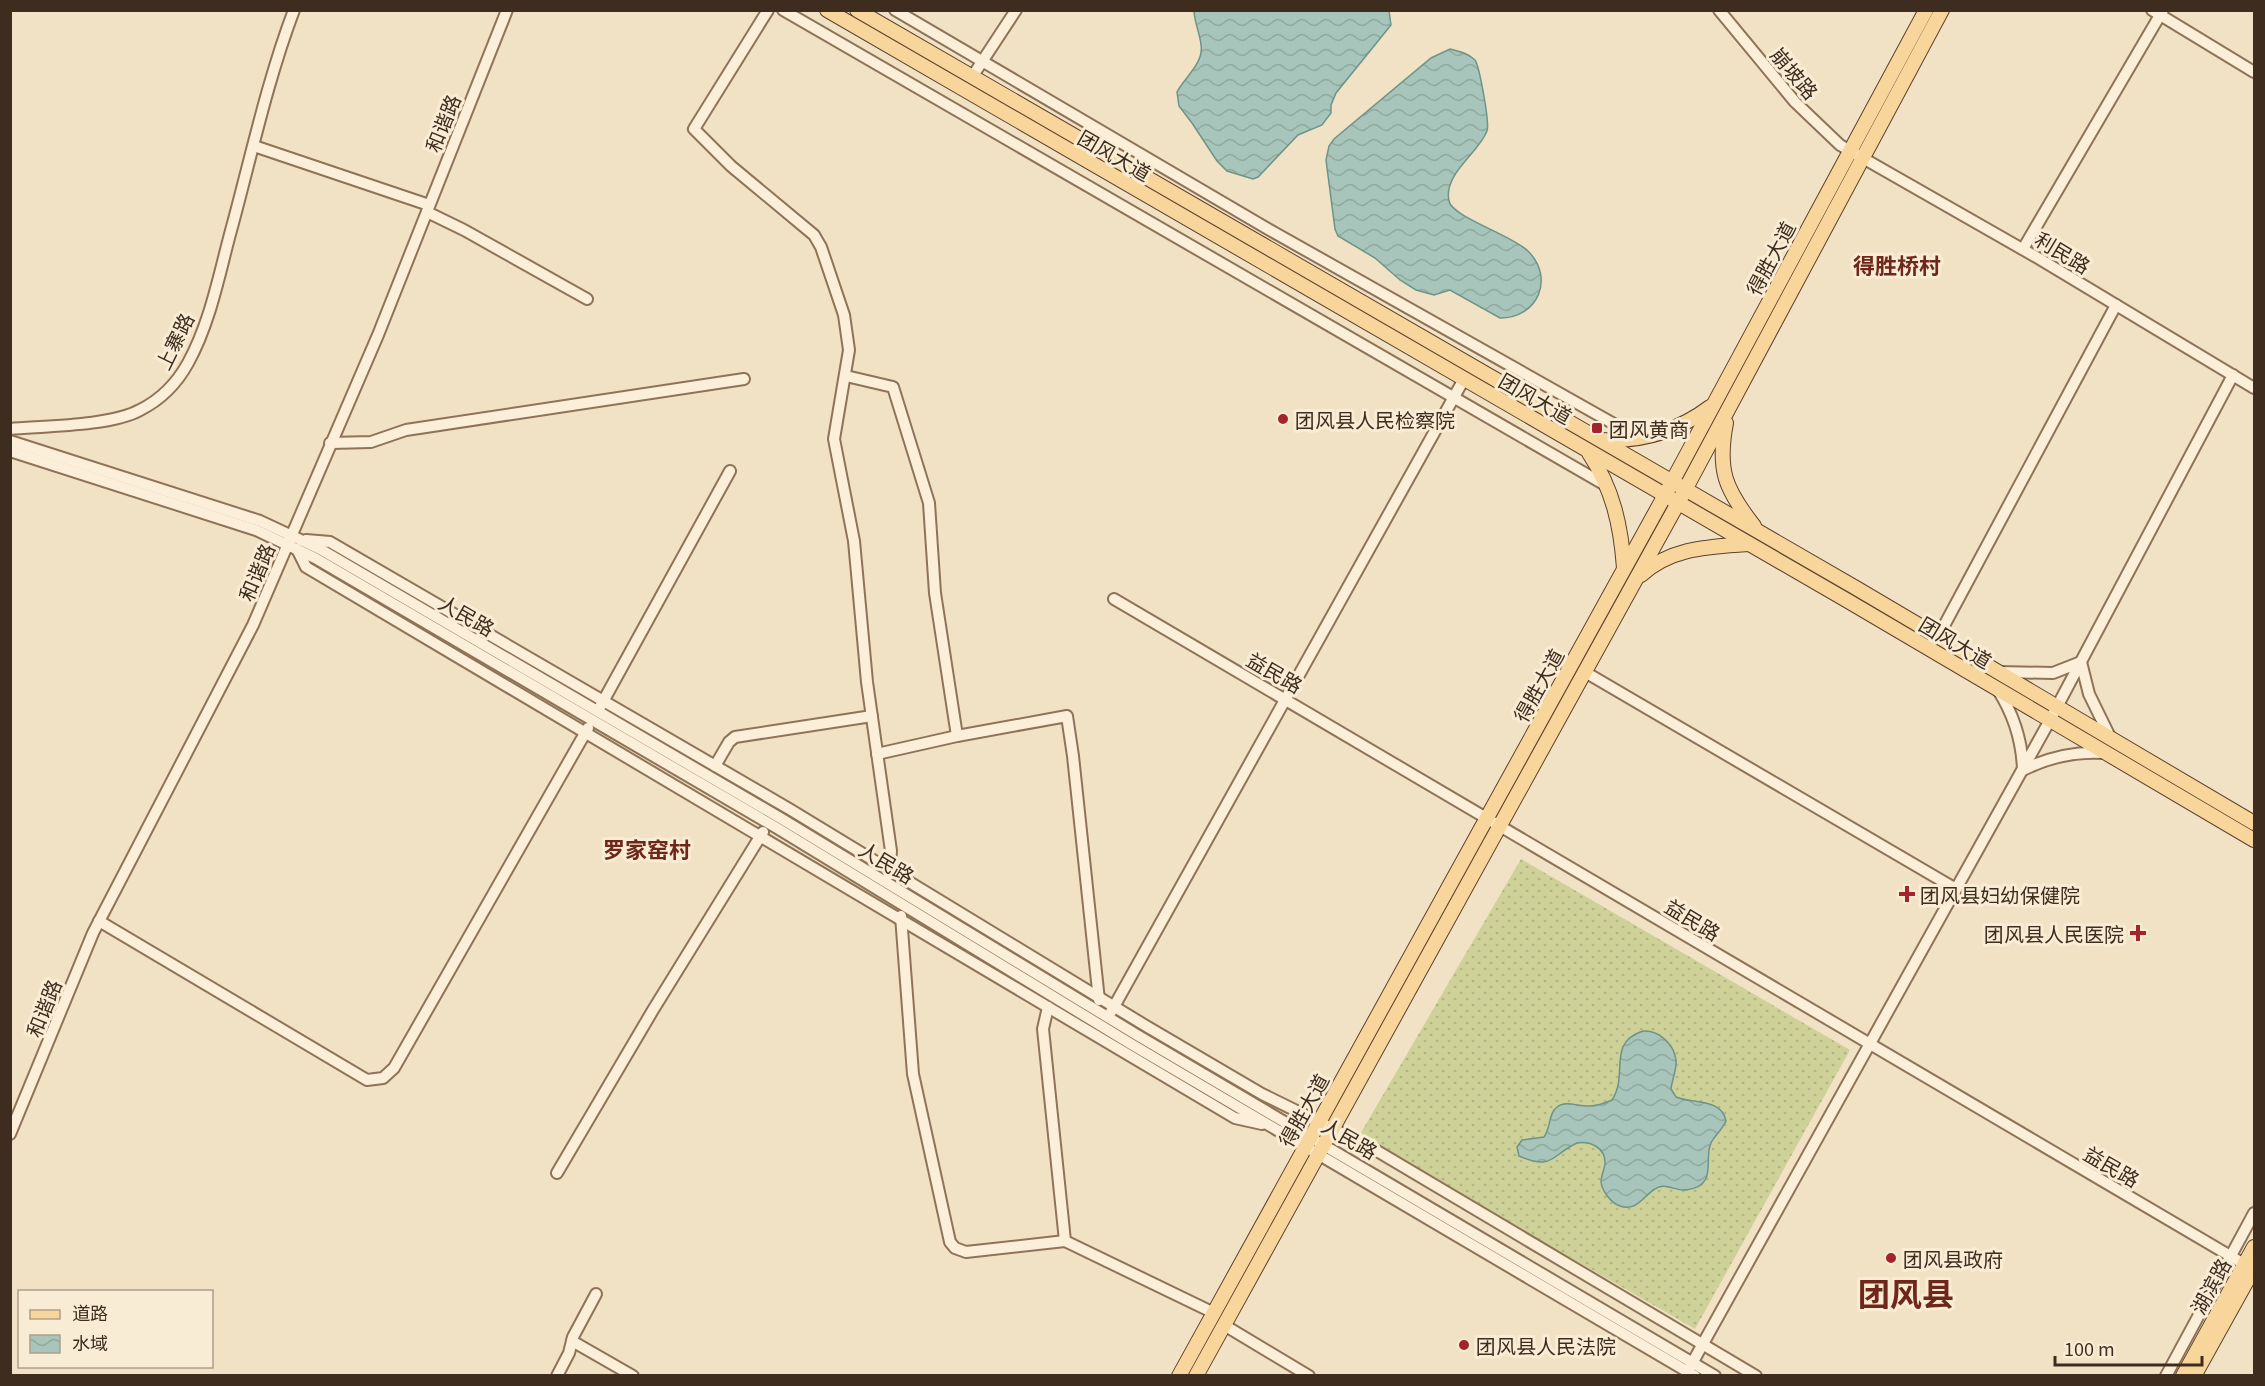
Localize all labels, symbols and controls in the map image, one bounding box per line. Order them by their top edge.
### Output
street label: 崩坡路 [1765,41,1825,105]
street label: 和谐路 [417,90,467,156]
street label: 团风大道 [1073,122,1157,188]
street label: 得胜大道 [1738,216,1802,300]
street label: 利民路 [2030,224,2096,280]
district label: 得胜桥村 [1853,248,1941,280]
street label: 上寨路 [148,308,200,374]
street label: 团风大道 [1494,365,1578,431]
place label: 团风县人民检察院 [1295,405,1455,434]
marker: 团风县人民检察院 [1276,412,1290,426]
place label: 团风黄商 [1609,414,1689,443]
marker: 团风黄商 [1590,421,1604,435]
street label: 和谐路 [231,539,281,605]
street label: 人民路 [434,587,500,643]
street label: 团风大道 [1914,609,1998,675]
street label: 得胜大道 [1506,643,1570,727]
street label: 益民路 [1242,644,1308,700]
district label: 罗家窑村 [603,832,691,864]
street label: 人民路 [854,834,920,890]
place label: 团风县妇幼保健院 [1920,880,2080,909]
marker: 团风县妇幼保健院 [1898,885,1916,903]
street label: 益民路 [1660,891,1726,947]
place label: 团风县人民医院 [1984,919,2124,948]
marker: 团风县人民医院 [2129,924,2147,942]
street label: 和谐路 [18,975,68,1041]
street label: 得胜大道 [1271,1068,1335,1152]
street label: 人民路 [1317,1110,1383,1166]
street label: 益民路 [2079,1138,2145,1194]
place label: 团风县政府 [1903,1244,2003,1273]
marker: 团风县政府 [1884,1251,1898,1265]
street label: 湖滨路 [2183,1253,2237,1319]
district label: 团风县 [1858,1269,1954,1315]
legend [18,1290,213,1368]
text: 道路 [72,1299,108,1325]
text: 水域 [72,1329,108,1355]
scale bar [2055,1329,2202,1367]
place label: 团风县人民法院 [1476,1331,1616,1360]
text: 100 m [2064,1335,2115,1361]
marker: 团风县人民法院 [1457,1338,1471,1352]

